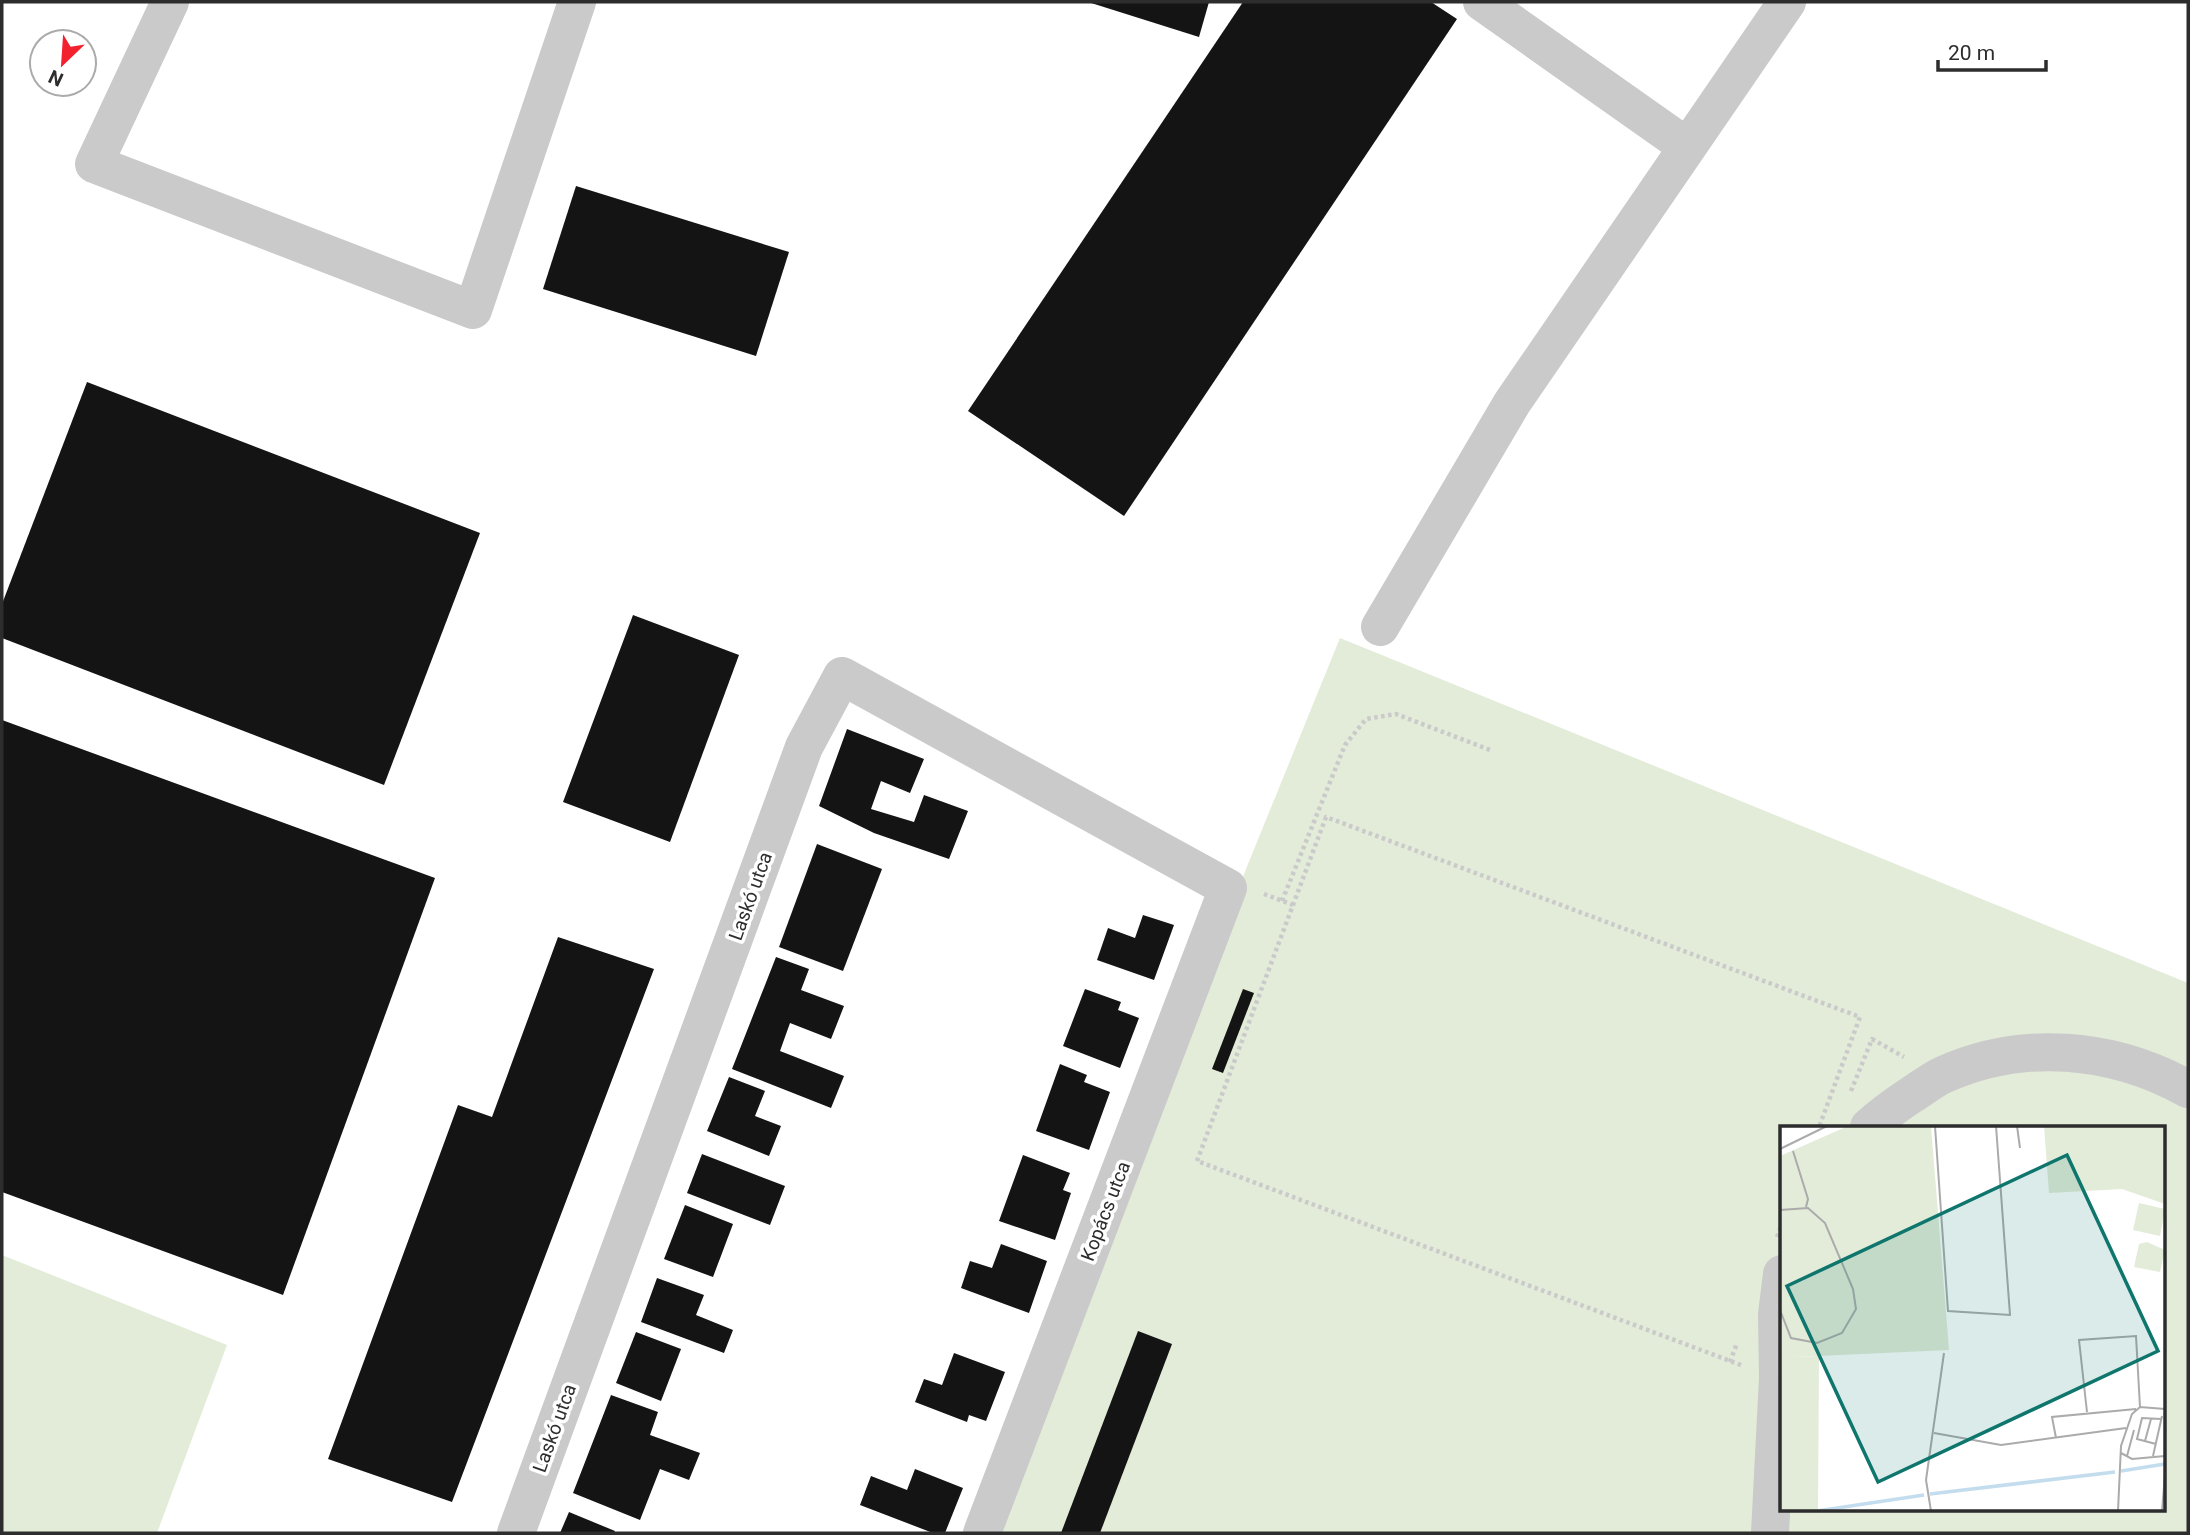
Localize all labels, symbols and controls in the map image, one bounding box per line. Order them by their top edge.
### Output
north arrow [28,28,98,98]
scale bar [1938,28,2046,72]
text: 20 m [1948,41,1995,65]
text: N [45,65,67,91]
street label: Laskó utca [724,849,777,944]
inset map [1780,1126,2166,1510]
street label: Kopács utca [1076,1158,1135,1264]
street label: Laskó utca [528,1381,581,1476]

